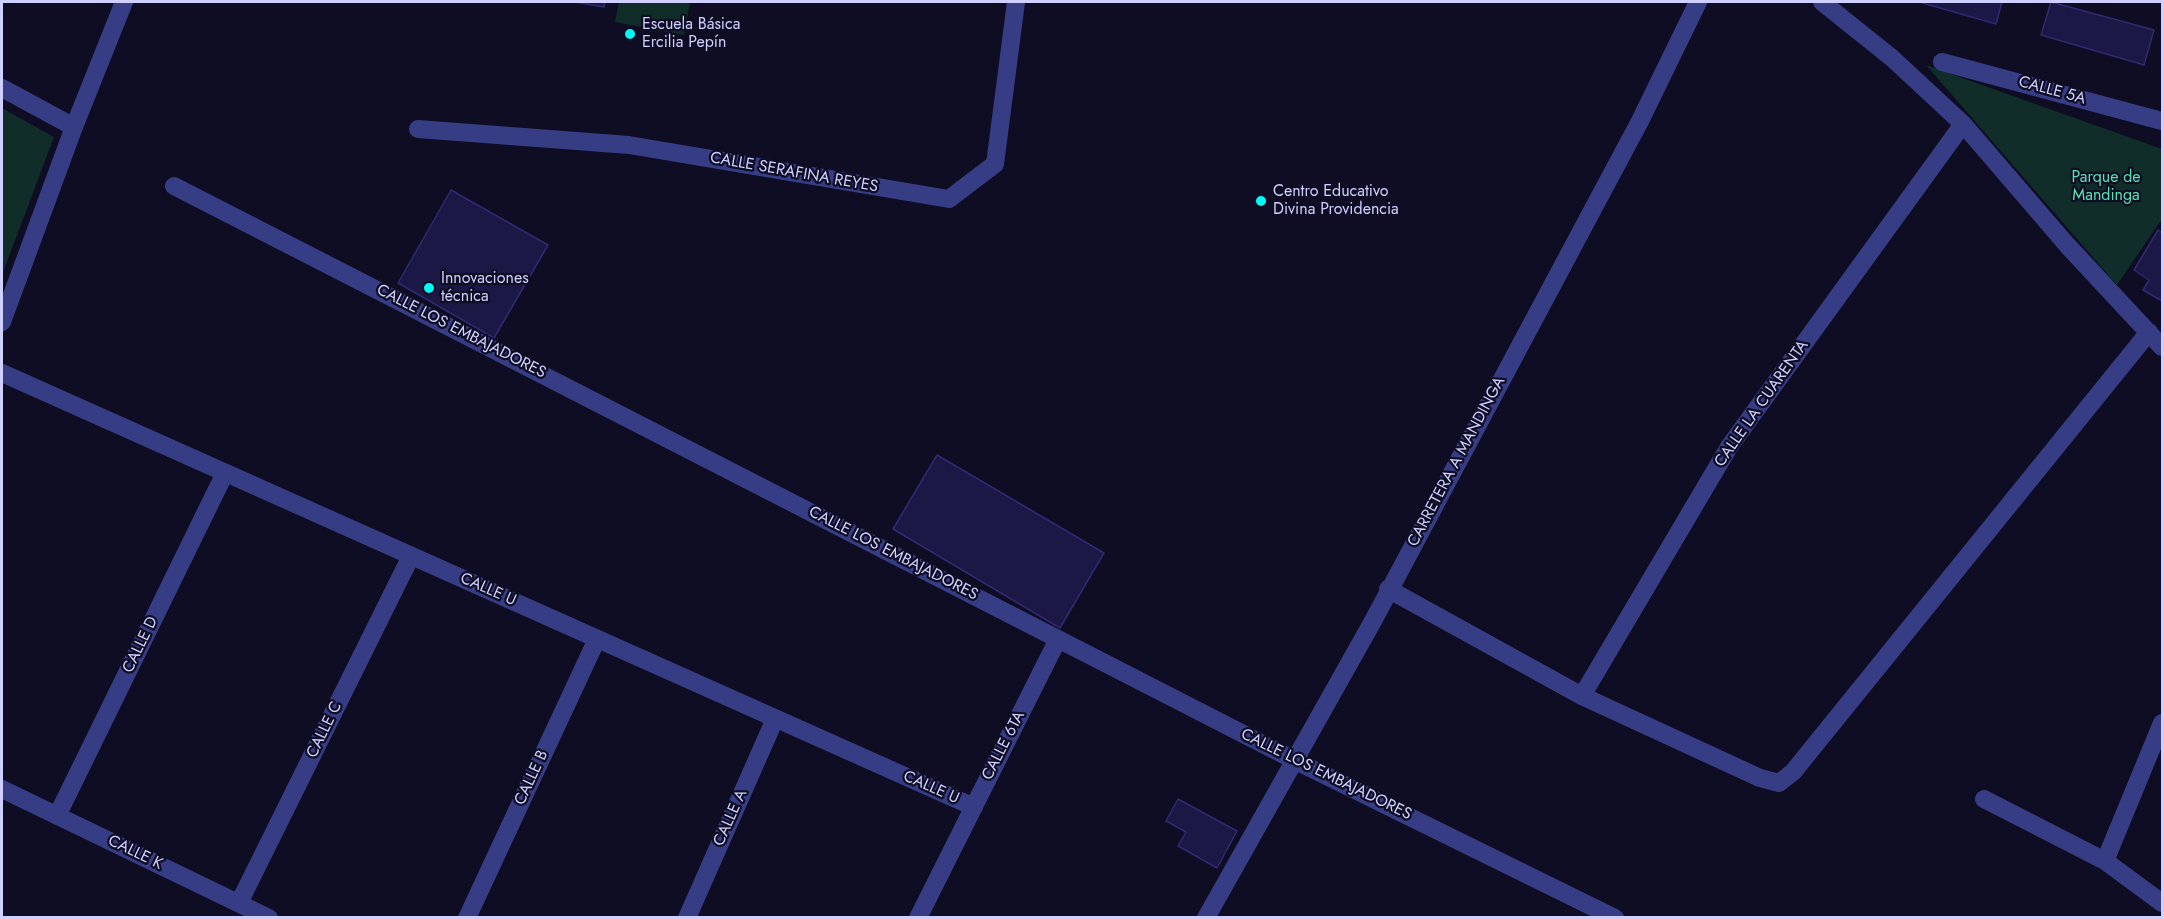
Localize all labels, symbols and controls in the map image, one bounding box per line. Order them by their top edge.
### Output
place label: Escuela Básica Ercilia Pepín [642,15,740,53]
marker: Escuela Básica Ercilia Pepín [623,27,637,41]
street label: CALLE 5A [2016,73,2088,109]
street label: CALLE SERAFINA REYES [708,149,880,197]
park label: Parque de Mandinga [2071,168,2141,206]
place label: Centro Educativo Divina Providencia [1273,182,1399,220]
marker: Centro Educativo Divina Providencia [1254,194,1268,208]
place label: Innovaciones técnica [441,269,529,307]
street label: CALLE LOS EMBAJADORES [373,281,549,383]
marker: Innovaciones técnica [422,281,436,295]
street label: CALLE LA CUARENTA [1711,337,1813,471]
street label: CARRETERA A MANDINGA [1404,374,1510,550]
street label: CALLE LOS EMBAJADORES [805,503,981,605]
street label: CALLE U [457,569,519,611]
street label: CALLE D [119,614,163,676]
street label: CALLE C [303,699,347,761]
street label: CALLE 6TA [978,708,1030,784]
street label: CALLE LOS EMBAJADORES [1237,725,1415,825]
street label: CALLE B [511,748,553,808]
street label: CALLE U [900,767,962,809]
street label: CALLE A [710,787,752,849]
street label: CALLE K [105,832,165,874]

